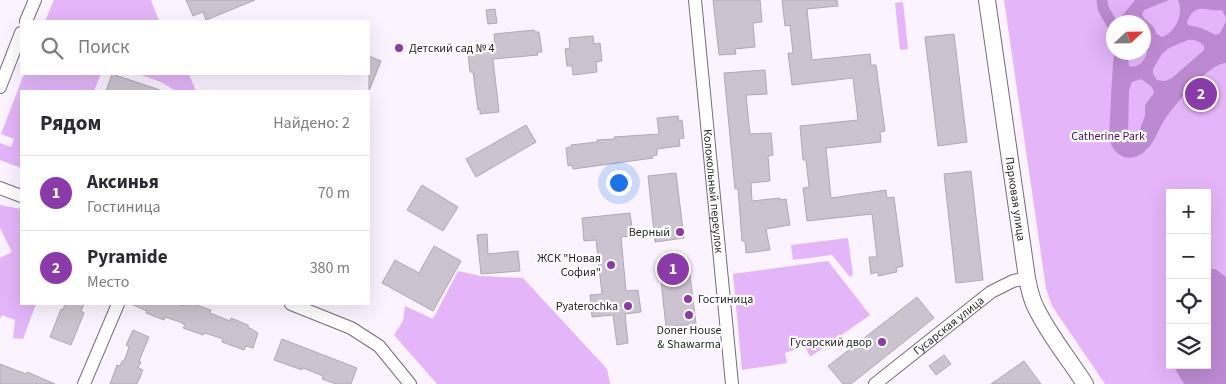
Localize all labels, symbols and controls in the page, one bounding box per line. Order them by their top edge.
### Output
north arrow [1106,15,1151,60]
search box [20,20,370,75]
icon: search [38,34,66,62]
text: Поиск [78,34,129,61]
place label: Детский сад № 4 [409,40,495,57]
marker: Детский сад № 4 [393,42,405,54]
pin: 2 [1185,75,1217,113]
text: Рядом [40,108,101,138]
text: Найдено: 2 [273,112,350,134]
street label: Колокольный переулок [699,128,728,254]
park label: Catherine Park [1071,128,1145,145]
street label: Парковая улица [1001,156,1030,242]
text: Аксинья [87,169,159,196]
your location [606,170,632,196]
text: 1 [52,182,60,204]
text: 70 m [318,182,350,204]
map controls [1166,189,1211,369]
button: + [1166,189,1211,234]
text: Гостиница [87,196,161,218]
place label: Верный [629,224,670,241]
marker: Верный [674,226,686,238]
button: − [1166,234,1211,279]
text: Pyramide [87,244,168,271]
place label: ЖСК "Новая София" [537,250,601,281]
pin: 1 [657,250,689,288]
text: 2 [52,257,60,279]
text: 380 m [310,257,350,279]
marker: ЖСК "Новая София" [605,259,617,271]
text: Место [87,271,130,293]
button: locate [1166,279,1211,324]
place label: Гостиница [698,291,753,308]
street label: Гусарская улица [909,292,988,359]
marker: Гостиница [682,293,694,305]
place label: Pyaterochka [556,298,618,315]
marker: Pyaterochka [622,300,634,312]
marker: Doner House & Shawarma [683,309,695,321]
place label: Doner House & Shawarma [657,322,721,353]
button: layers [1166,324,1211,369]
place label: Гусарский двор [790,334,872,351]
marker: Гусарский двор [876,336,888,348]

